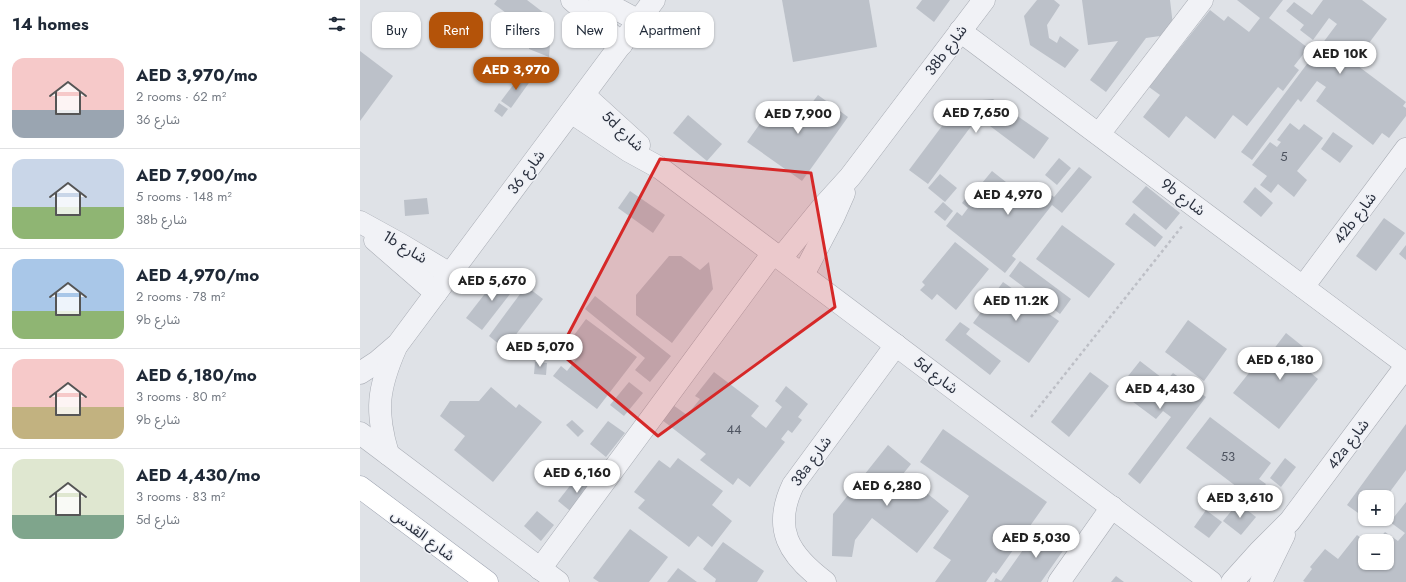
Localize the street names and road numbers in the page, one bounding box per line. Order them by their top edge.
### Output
street label: 38b شارع [920,20,973,81]
street label: 5d شارع [596,106,649,157]
street label: شارع 36 [502,145,551,199]
street label: 9b شارع [1155,173,1210,222]
street label: 42b شارع [1328,187,1383,249]
street label: 1b شارع [378,225,432,270]
street label: 5d شارع [909,351,963,400]
street label: 42a شارع [1322,414,1375,474]
street label: 38a شارع [785,431,838,491]
street label: شارع القدس [386,504,460,567]

